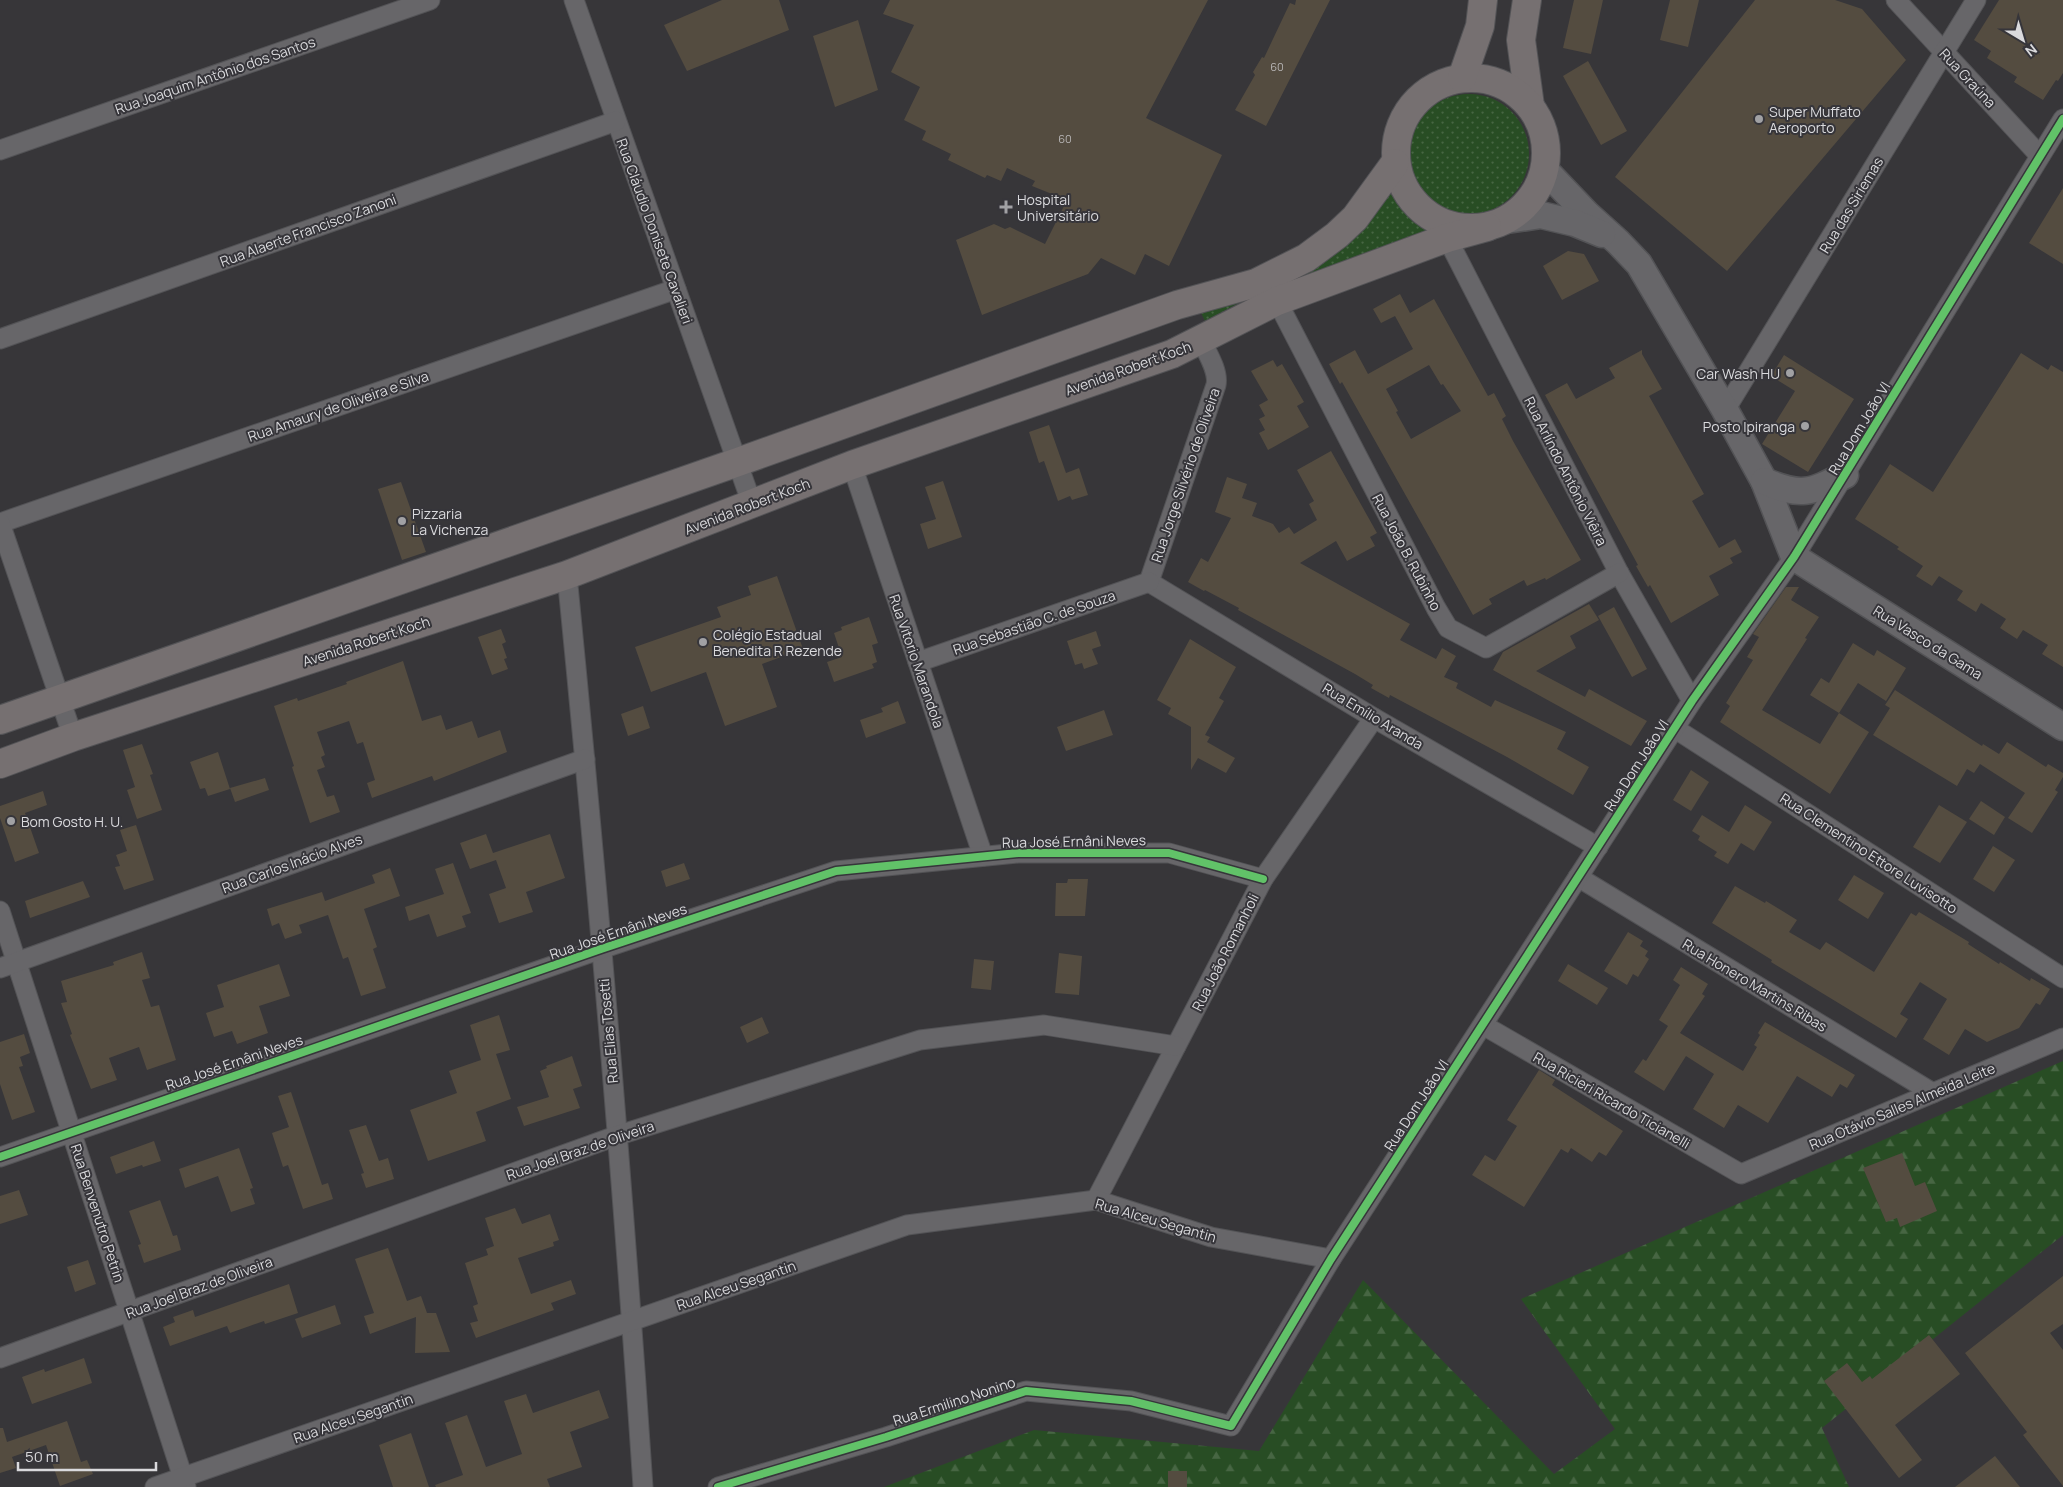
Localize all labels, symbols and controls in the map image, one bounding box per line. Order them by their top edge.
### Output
north arrow [1998,15,2048,65]
street label: Rua Joaquim Antônio dos Santos [112,32,318,118]
text: N [2021,40,2041,61]
street label: Rua Graúna [1936,44,2000,112]
house number: 60 [1270,59,1284,74]
place label: Super Muffato Aeroporto [1769,102,1861,137]
marker: Super Muffato Aeroporto [1753,113,1765,125]
house number: 60 [1058,131,1072,146]
street label: Rua Cláudio Donisete Cavalieri [613,136,697,326]
street label: Rua das Siriemas [1815,153,1887,257]
street label: Rua Alaerte Francisco Zanoni [217,189,399,271]
place label: Hospital Universitário [1017,190,1099,225]
marker: Hospital Universitário [999,200,1013,214]
street label: Avenida Robert Koch [1062,336,1194,400]
place label: Car Wash HU [1696,364,1780,383]
street label: Rua Amaury de Oliveira e Silva [245,366,431,446]
marker: Car Wash HU [1784,367,1796,379]
street label: Rua Dom João VI [1824,378,1894,478]
street label: Rua Jorge Silvério de Oliveira [1146,385,1224,565]
street label: Rua Arlíndo Antônio Viêira [1520,393,1612,549]
place label: Posto Ipiranga [1703,417,1795,436]
marker: Posto Ipiranga [1799,420,1811,432]
street label: Avenida Robert Koch [682,473,812,539]
street label: Rua João B. Rubinho [1368,490,1446,614]
place label: Pizzaria La Vichenza [412,504,488,539]
marker: Pizzaria La Vichenza [396,515,408,527]
street label: Rua Sebastião C. de Souza [950,585,1118,659]
street label: Rua Vitorio Marandola [885,592,949,730]
street label: Rua Vasco da Gama [1870,601,1986,683]
street label: Avenida Robert Koch [300,611,432,671]
place label: Colégio Estadual Benedita R Rezende [713,625,842,660]
marker: Colégio Estadual Benedita R Rezende [697,636,709,648]
street label: Rua Emílio Aranda [1319,678,1427,754]
street label: Rua Dom João VI [1599,716,1673,814]
street label: Rua Clementino Ettore Luvisotto [1777,788,1961,918]
place label: Bom Gosto H. U. [21,812,123,831]
marker: Bom Gosto H. U. [5,815,17,827]
street label: Rua Carlos Inácio Alves [219,829,365,897]
street label: Rua José Ernâni Neves [1002,830,1146,852]
street label: Rua João Romanholi [1187,890,1263,1014]
street label: Rua José Ernâni Neves [547,899,689,963]
street label: Rua Honero Martins Ribas [1679,934,1831,1036]
street label: Rua Elias Tosetti [594,978,622,1084]
street label: Rua José Ernâni Neves [163,1030,305,1094]
street label: Rua Ricieri Ricardo Ticianelli [1530,1047,1694,1153]
street label: Rua Dom João VI [1379,1056,1453,1154]
street label: Rua Otávio Salles Almeida Leite [1806,1058,1998,1154]
street label: Rua Joel Braz de Oliveira [504,1116,656,1184]
street label: Rua Benvenutro Petrin [67,1141,129,1285]
street label: Rua Alceu Segantin [1093,1194,1219,1246]
street label: Rua Joel Braz de Oliveira [123,1252,275,1322]
street label: Rua Alceu Segantin [674,1256,798,1314]
street label: Rua Ermilino Nonino [890,1372,1018,1430]
street label: Rua Alceu Segantin [291,1389,415,1447]
scale bar [18,1440,155,1472]
text: 50 m [25,1446,59,1467]

